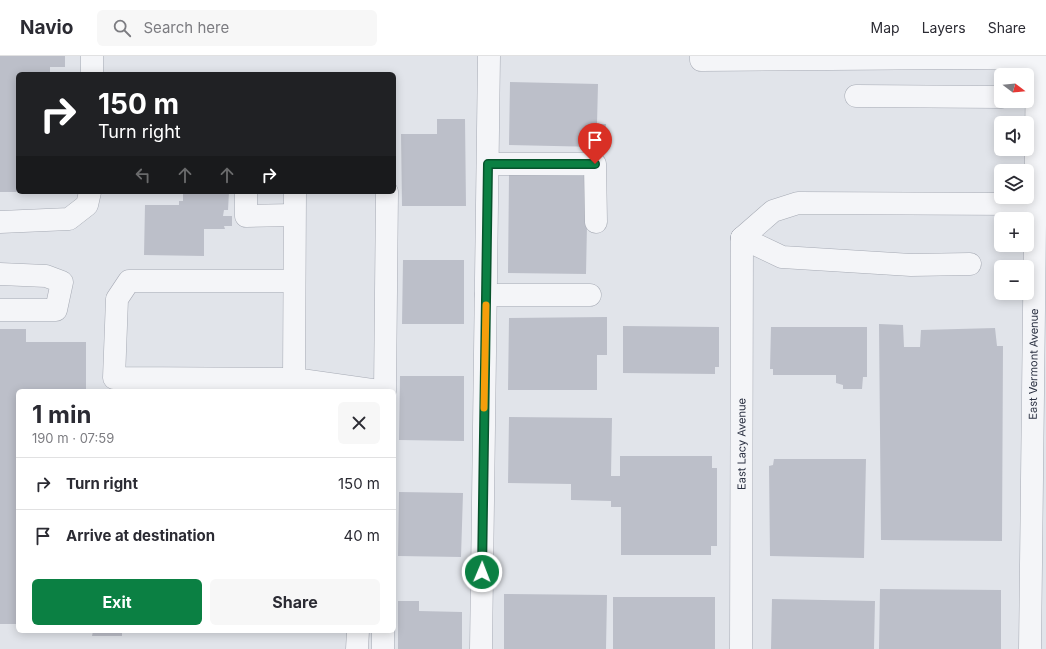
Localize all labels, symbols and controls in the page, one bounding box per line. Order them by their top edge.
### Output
search box [97,10,377,46]
text: Navio [20,16,73,39]
icon: search [111,17,133,39]
text: Search here [143,18,229,37]
text: Map [871,19,900,36]
text: Layers [922,19,966,36]
text: Share [988,19,1026,36]
north arrow [994,68,1034,108]
map controls [994,68,1034,300]
text: 150 m [98,87,179,121]
icon: right [32,88,84,140]
button: sound [994,116,1034,156]
text: Turn right [98,121,181,142]
pin [578,123,612,164]
icon: arrive [584,129,606,151]
icon: left [132,164,154,186]
icon: ahead [174,164,196,186]
icon: ahead [216,164,238,186]
icon: right [258,164,280,186]
button: layers [994,164,1034,204]
button: + [994,212,1034,252]
button: − [994,260,1034,300]
street label: East Vermont Avenue [1026,308,1041,420]
street label: East Lacy Avenue [734,398,749,490]
text: 1 min [32,400,91,429]
button: close [338,402,380,444]
text: 190 m · 07:59 [32,430,114,446]
icon: right [32,473,54,495]
text: Turn right [66,474,138,493]
text: 150 m [338,474,380,493]
icon: arrive [32,525,54,547]
text: Arrive at destination [66,526,215,545]
text: 40 m [343,526,380,545]
position arrow [461,551,503,593]
button: Exit [32,579,202,625]
button: Share [210,579,380,625]

